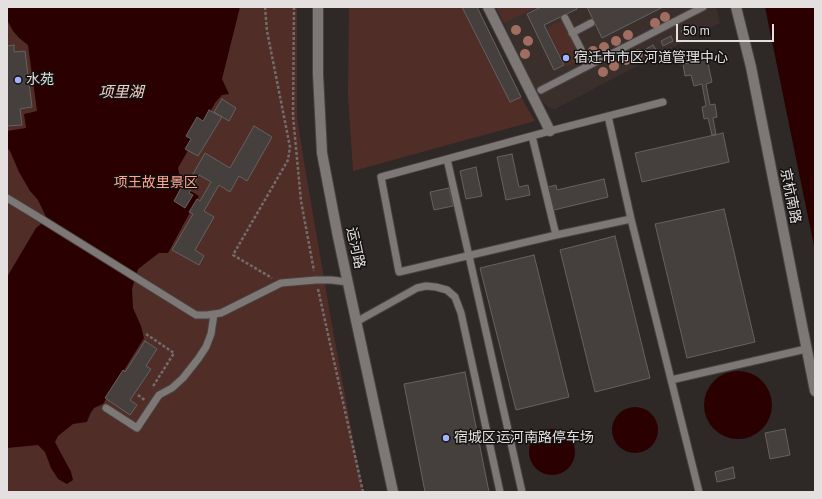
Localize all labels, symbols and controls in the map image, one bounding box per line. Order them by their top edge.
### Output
scale bar [678,16,776,42]
text: 50 m [683,24,710,38]
place label: 宿迁市市区河道管理中心 [574,50,728,66]
marker: 宿迁市市区河道管理中心 [561,53,571,63]
place label: 水苑 [26,72,54,88]
marker: 水苑 [13,75,23,85]
water label: 项里湖 [99,84,143,102]
street label: 京杭南路 [776,167,804,225]
park label: 项王故里景区 [114,175,198,191]
street label: 运河路 [342,226,368,270]
place label: 宿城区运河南路停车场 [454,430,594,446]
marker: 宿城区运河南路停车场 [441,433,451,443]

